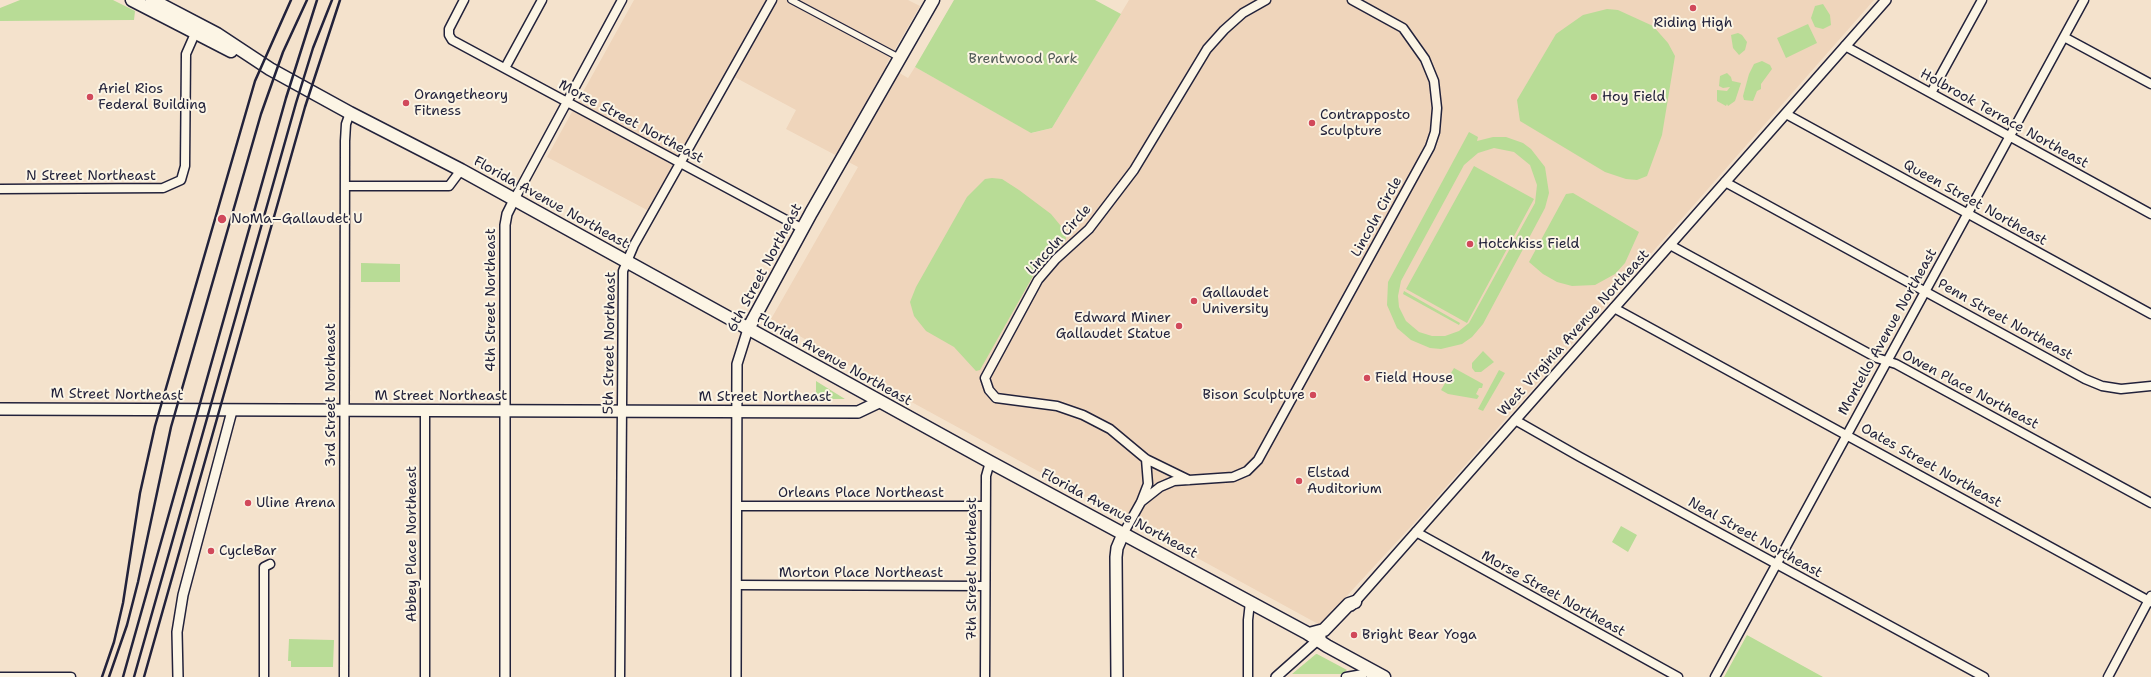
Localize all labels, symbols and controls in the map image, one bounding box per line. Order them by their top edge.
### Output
marker: Riding High [1688,3,1698,13]
place label: Riding High [1654,15,1732,31]
park label: Brentwood Park [968,51,1078,67]
street label: Holbrook Terrace Northeast [1917,66,2091,172]
street label: Morse Street Northeast [556,77,706,167]
place label: Ariel Rios Federal Building [98,81,206,114]
place label: Orangetheory Fitness [414,87,508,120]
place label: Hoy Field [1602,89,1665,105]
marker: Ariel Rios Federal Building [85,92,95,102]
marker: Hoy Field [1589,92,1599,102]
marker: Orangetheory Fitness [401,98,411,108]
place label: Contrapposto Sculpture [1320,107,1410,140]
marker: Contrapposto Sculpture [1307,118,1317,128]
street label: Florida Avenue Northeast [470,153,632,253]
street label: Queen Street Northeast [1900,156,2050,250]
street label: N Street Northeast [26,168,156,184]
street label: Lincoln Circle [1348,174,1406,260]
street label: 6th Street Northeast [724,201,806,335]
street label: Lincoln Circle [1023,201,1095,279]
place label: NoMa–Gallaudet U [231,211,363,227]
marker: NoMa–Gallaudet U [216,213,228,225]
street label: 4th Street Northeast [483,228,499,372]
place label: Hotchkiss Field [1478,236,1579,252]
marker: Hotchkiss Field [1465,239,1475,249]
street label: West Virginia Avenue Northeast [1495,246,1653,420]
street label: Montello Avenue Northeast [1835,246,1941,418]
street label: 5th Street Northeast [600,272,620,414]
street label: Penn Street Northeast [1934,276,2076,364]
place label: Gallaudet University [1202,285,1269,318]
marker: Gallaudet University [1189,296,1199,306]
street label: Florida Avenue Northeast [753,310,915,410]
place label: Edward Miner Gallaudet Statue [1056,310,1171,342]
marker: Edward Miner Gallaudet Statue [1174,321,1184,331]
street label: 3rd Street Northeast [323,323,339,467]
street label: Owen Place Northeast [1899,347,2041,433]
place label: Field House [1375,370,1453,386]
marker: Field House [1362,373,1372,383]
street label: M Street Northeast [50,385,184,405]
place label: Bison Sculpture [1202,387,1305,403]
street label: M Street Northeast [375,388,507,404]
street label: M Street Northeast [699,389,831,405]
marker: Bison Sculpture [1308,390,1318,400]
street label: Oates Street Northeast [1858,420,2004,512]
street label: Florida Avenue Northeast [1038,465,1200,563]
place label: Elstad Auditorium [1307,465,1382,498]
street label: Abbey Place Northeast [404,466,420,622]
marker: Elstad Auditorium [1294,476,1304,486]
street label: Orleans Place Northeast [778,485,944,501]
street label: Neal Street Northeast [1685,494,1825,582]
place label: Uline Arena [256,495,335,511]
street label: 7th Street Northeast [964,497,980,641]
marker: Uline Arena [243,498,253,508]
place label: CycleBar [219,543,277,559]
marker: CycleBar [206,546,216,556]
street label: Morse Street Northeast [1478,547,1628,641]
street label: Morton Place Northeast [779,565,943,581]
place label: Bright Bear Yoga [1362,627,1477,643]
marker: Bright Bear Yoga [1349,630,1359,640]

